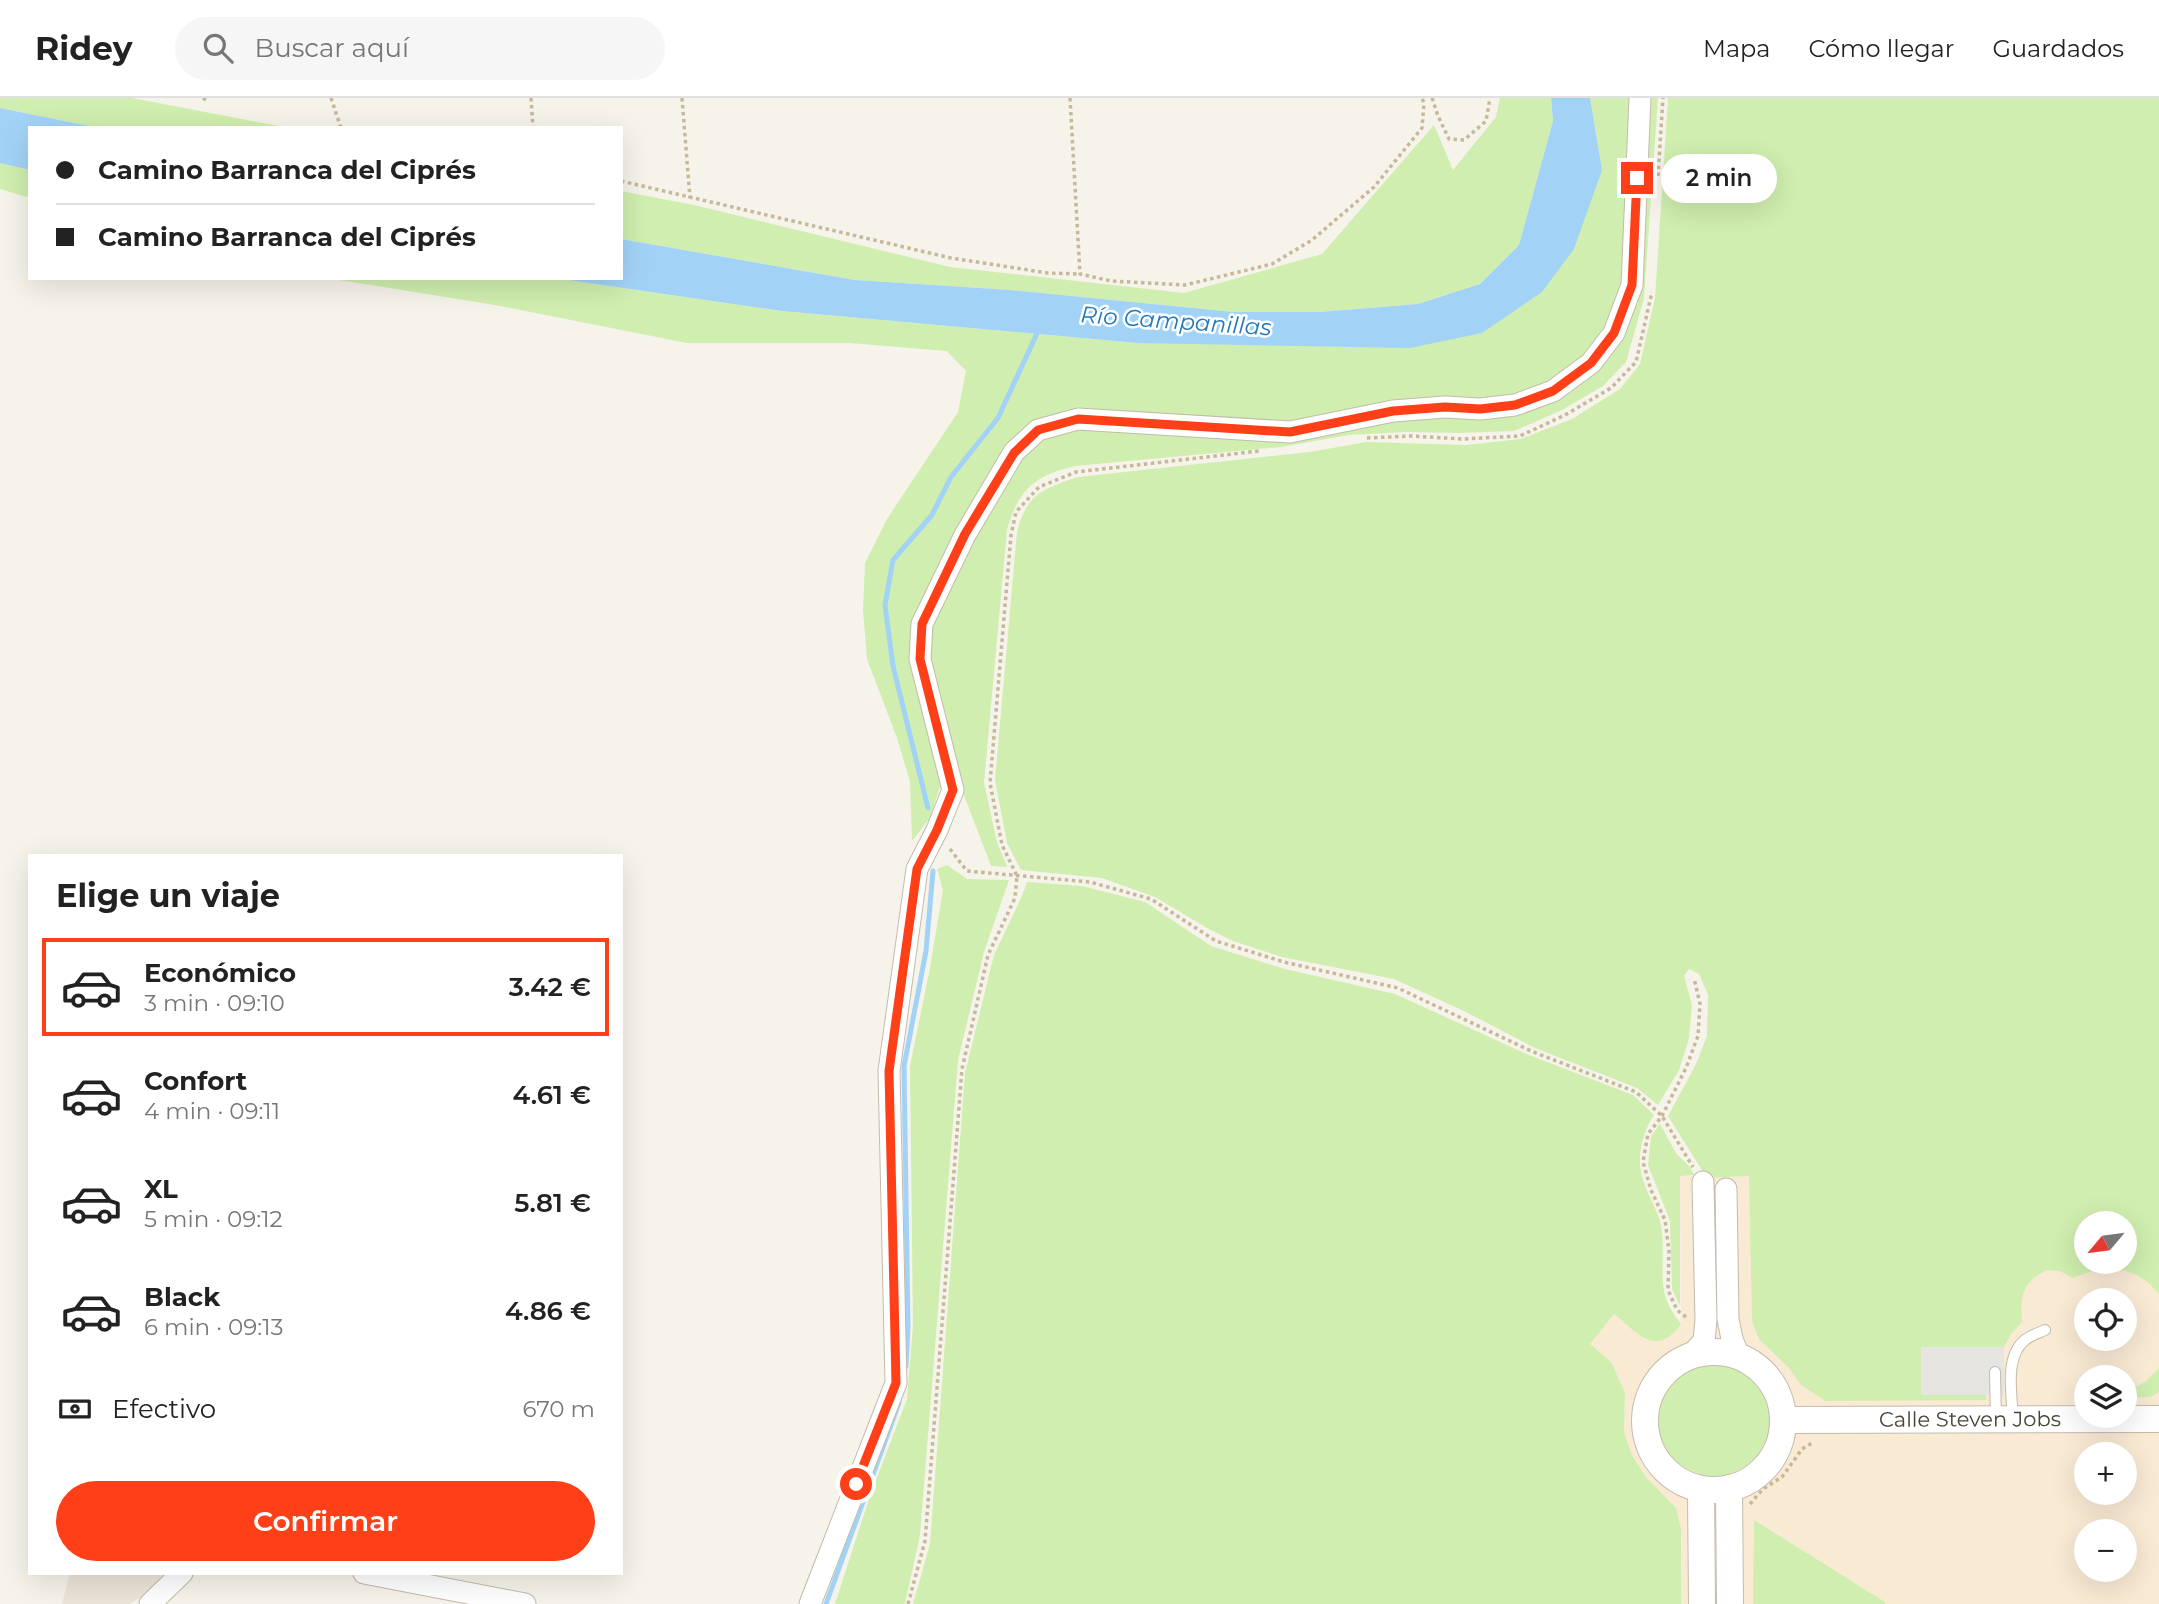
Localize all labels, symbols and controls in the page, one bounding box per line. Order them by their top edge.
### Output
search box [175,17,665,80]
text: Ridey [35,28,133,68]
icon: search [199,29,237,67]
text: Buscar aquí [255,32,409,64]
text: Mapa [1703,34,1770,63]
text: Cómo llegar [1808,34,1954,63]
text: Guardados [1992,34,2124,63]
text: Camino Barranca del Ciprés [98,154,476,186]
callout: 2 min [1662,154,1777,202]
route end [1621,162,1653,194]
text: 2 min [1686,164,1752,192]
text: Camino Barranca del Ciprés [98,221,476,253]
water label: Río Campanillas [1080,300,1272,342]
text: Elige un viaje [56,876,280,915]
icon: car [60,956,123,1019]
text: Económico [144,957,296,989]
text: 3.42 € [509,971,591,1003]
text: 3 min · 09:10 [144,989,285,1017]
icon: car [60,1064,123,1127]
text: Confort [144,1065,247,1097]
text: 4.61 € [513,1079,591,1111]
text: 4 min · 09:11 [144,1097,280,1125]
icon: car [60,1172,123,1235]
text: XL [144,1173,178,1205]
text: 5.81 € [514,1187,591,1219]
text: 5 min · 09:12 [144,1205,283,1233]
north arrow [2074,1211,2137,1274]
map controls [2074,1211,2137,1582]
icon: car [60,1280,123,1343]
text: Black [144,1281,220,1313]
button: locate [2074,1288,2137,1351]
text: 4.86 € [505,1295,591,1327]
text: 6 min · 09:13 [144,1313,283,1341]
button: layers [2074,1365,2137,1428]
icon: cash [56,1390,94,1428]
text: Efectivo [112,1393,216,1425]
text: 670 m [522,1395,595,1423]
street label: Calle Steven Jobs [1879,1406,2061,1432]
button: + [2074,1442,2137,1505]
route start [840,1468,872,1500]
button: Confirmar [56,1481,595,1561]
button: − [2074,1519,2137,1582]

